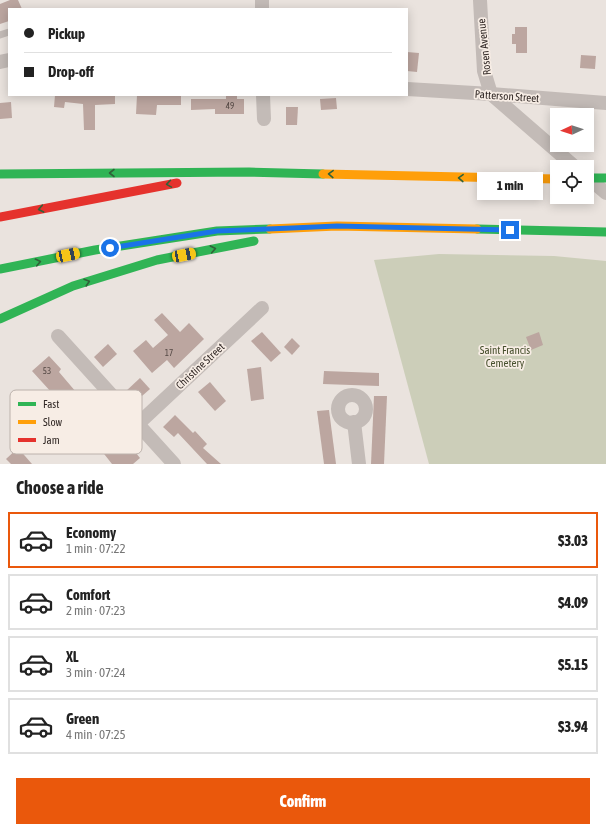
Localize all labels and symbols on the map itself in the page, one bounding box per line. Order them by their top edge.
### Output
street label: Rosen Avenue [475,18,493,76]
street label: Patterson Street [474,88,540,104]
house number: 49 [226,101,234,111]
north arrow [550,108,594,152]
one-way arrow [109,169,115,177]
one-way arrow [328,170,334,179]
callout: 1 min [477,172,543,200]
one-way arrow [458,174,464,182]
one-way arrow [166,179,172,188]
one-way arrow [38,205,45,213]
route end [501,221,519,239]
route start [101,239,119,257]
one-way arrow [210,245,216,253]
car [55,247,81,263]
car [171,247,197,263]
one-way arrow [35,258,41,266]
one-way arrow [84,278,91,287]
street label: Christine Street [173,341,227,391]
park label: Saint Francis Cemetery [480,344,530,369]
house number: 17 [165,348,173,358]
house number: 53 [43,366,51,376]
legend [10,390,142,454]
text: Fast [43,398,59,410]
text: Slow [43,416,62,428]
text: Jam [43,434,60,446]

